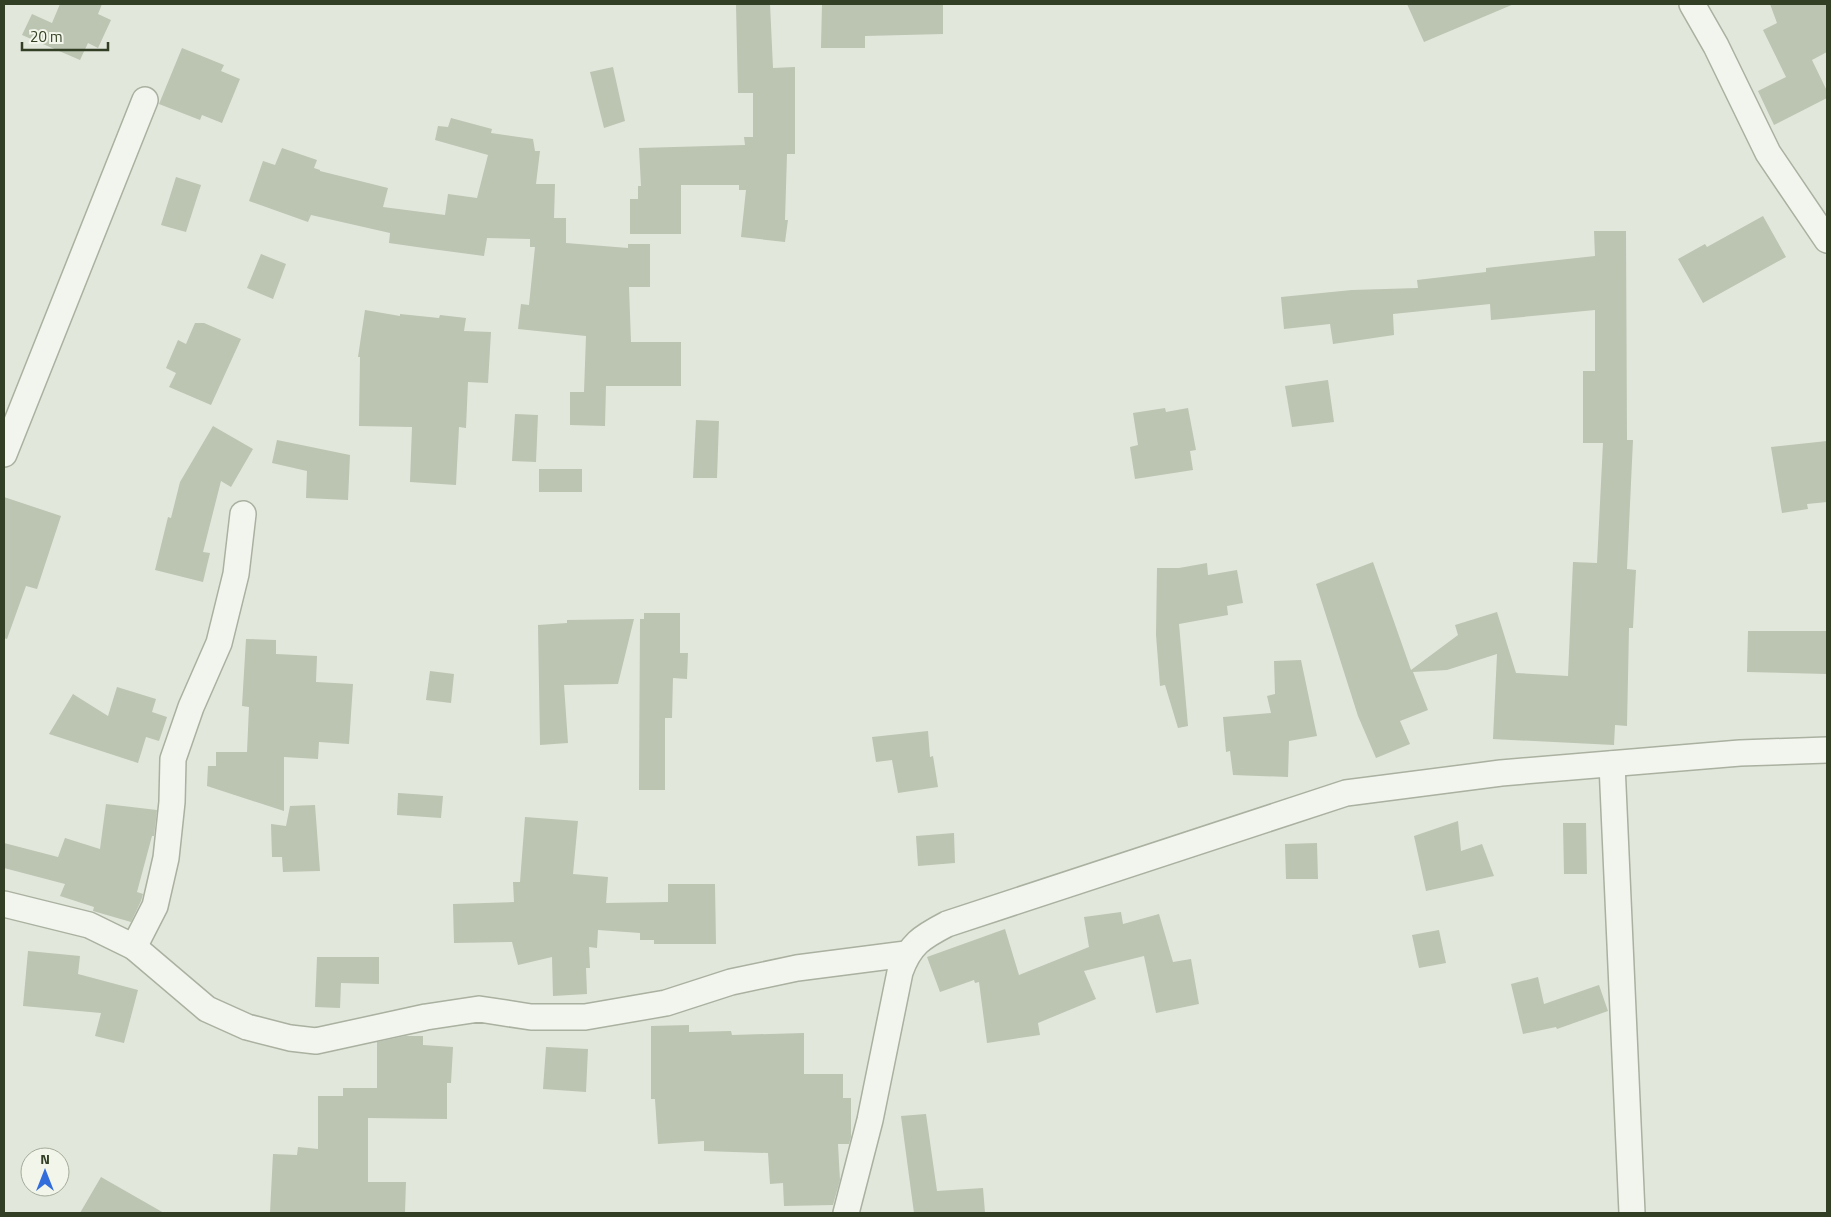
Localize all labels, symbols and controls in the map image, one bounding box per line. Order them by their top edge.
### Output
scale bar [22,20,109,52]
text: 20 m [30,25,63,48]
north arrow [20,1147,70,1197]
text: N [40,1148,50,1169]

